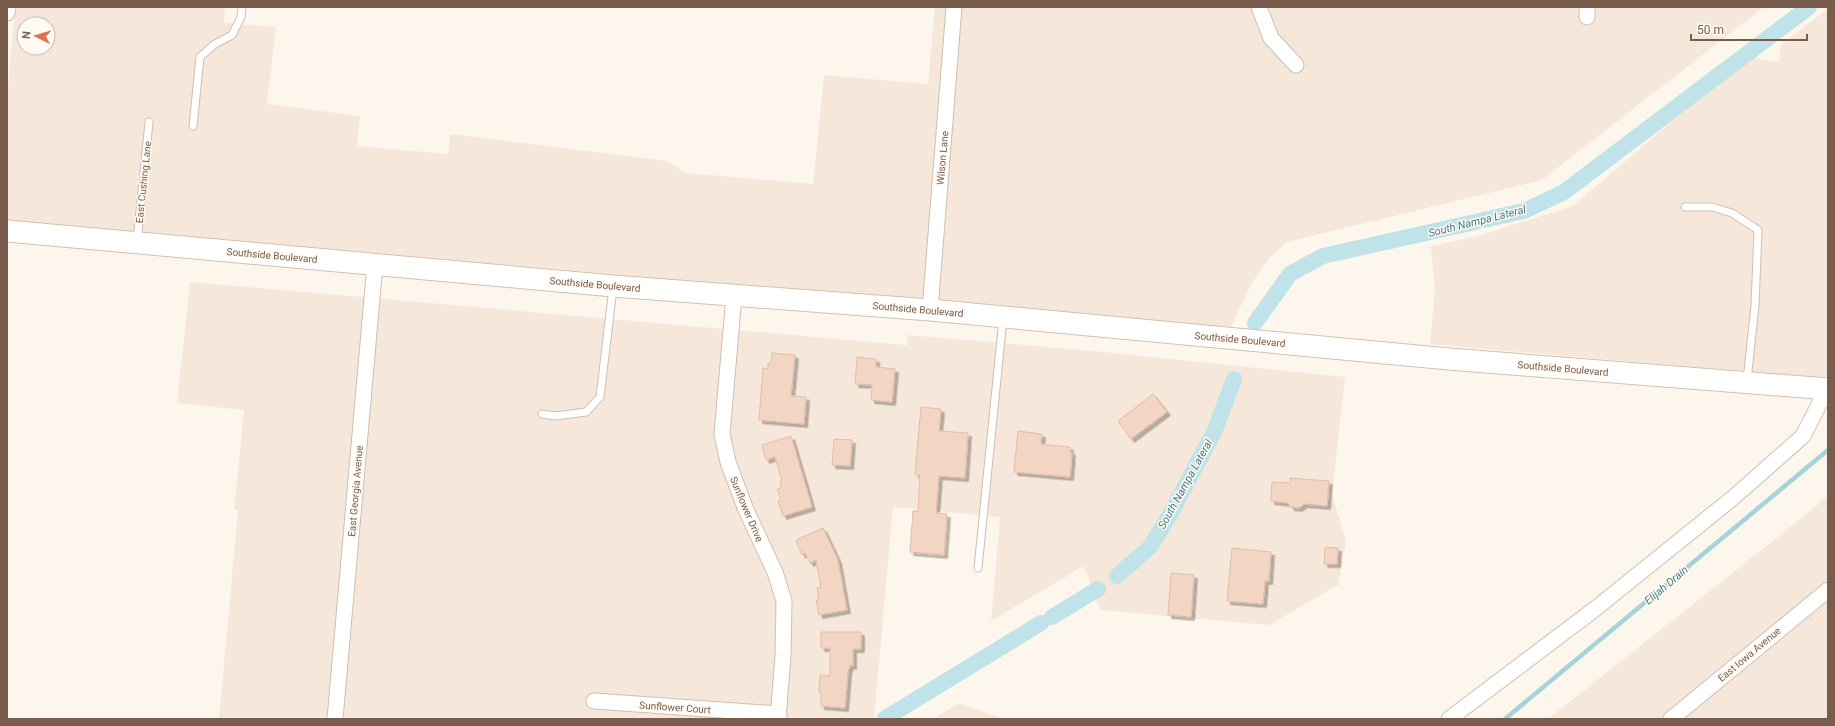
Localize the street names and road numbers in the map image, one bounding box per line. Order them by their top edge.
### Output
street label: Wilson Lane [935,131,950,186]
street label: East Cushing Lane [134,140,153,224]
street label: Southside Boulevard [226,246,318,265]
street label: Southside Boulevard [549,275,641,294]
street label: Southside Boulevard [872,300,964,319]
street label: Southside Boulevard [1194,330,1286,349]
street label: Southside Boulevard [1517,359,1609,378]
street label: East Georgia Avenue [346,445,365,537]
street label: Sunflower Drive [728,475,765,543]
street label: East Iowa Avenue [1716,625,1783,684]
street label: Sunflower Court [639,700,711,715]

